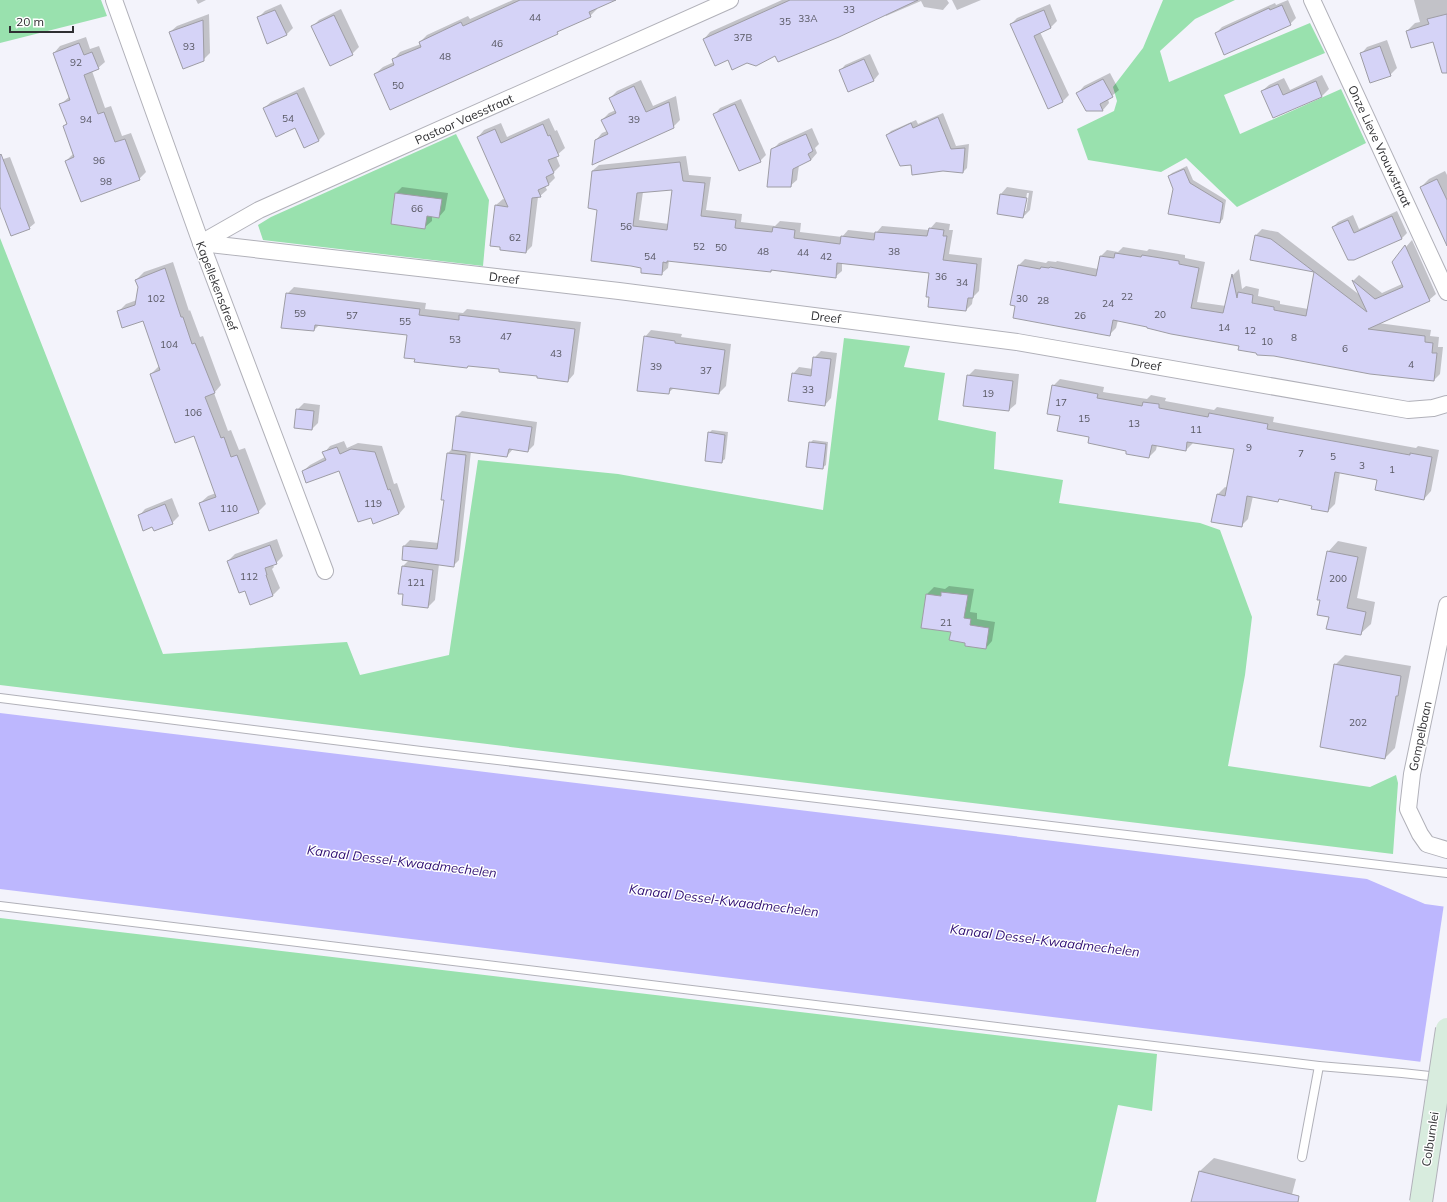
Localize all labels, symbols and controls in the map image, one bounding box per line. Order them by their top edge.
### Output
house number: 33 [843,3,855,16]
scale bar [10,8,73,34]
house number: 44 [529,11,541,24]
house number: 33A [798,12,818,25]
text: 20 m [16,14,44,29]
house number: 35 [779,15,791,28]
house number: 37B [734,31,753,44]
house number: 46 [491,37,503,50]
house number: 93 [183,40,195,53]
house number: 48 [439,50,451,63]
house number: 92 [70,56,82,69]
house number: 50 [392,79,404,92]
street label: Onze Lieve Vrouwstraat [1345,83,1415,209]
street label: Pastoor Vaesstraat [412,91,516,147]
house number: 54 [282,112,294,125]
house number: 94 [80,113,92,126]
house number: 39 [628,113,640,126]
house number: 96 [93,154,105,167]
house number: 98 [100,175,112,188]
house number: 66 [411,202,423,215]
house number: 56 [620,220,632,233]
house number: 62 [509,231,521,244]
street label: Kapellekensdreef [193,239,241,334]
house number: 52 [693,240,705,253]
house number: 50 [715,241,727,254]
house number: 48 [757,245,769,258]
house number: 38 [888,245,900,258]
house number: 44 [797,246,809,259]
house number: 54 [644,250,656,263]
house number: 42 [820,250,832,263]
street label: Dreef [488,269,521,287]
house number: 36 [935,270,947,283]
house number: 34 [956,276,968,289]
house number: 22 [1121,290,1133,303]
house number: 102 [147,292,165,305]
house number: 30 [1016,292,1028,305]
house number: 28 [1037,294,1049,307]
house number: 24 [1102,297,1114,310]
house number: 59 [294,307,306,320]
street label: Dreef [810,308,843,326]
house number: 20 [1154,308,1166,321]
house number: 57 [346,309,358,322]
house number: 26 [1074,309,1086,322]
house number: 55 [399,315,411,328]
house number: 14 [1218,321,1230,334]
house number: 12 [1244,324,1256,337]
house number: 47 [500,330,512,343]
house number: 8 [1291,331,1297,344]
house number: 53 [449,333,461,346]
house number: 10 [1261,335,1273,348]
house number: 104 [160,338,178,351]
house number: 6 [1342,342,1348,355]
house number: 43 [550,347,562,360]
street label: Dreef [1130,354,1163,374]
house number: 4 [1408,358,1414,371]
house number: 39 [650,360,662,373]
house number: 37 [700,364,712,377]
house number: 33 [802,383,814,396]
house number: 19 [982,387,994,400]
house number: 17 [1055,396,1067,409]
house number: 106 [184,406,202,419]
house number: 15 [1078,412,1090,425]
house number: 13 [1128,417,1140,430]
house number: 11 [1190,423,1202,436]
house number: 9 [1246,441,1252,454]
house number: 7 [1298,447,1304,460]
house number: 5 [1330,450,1336,463]
house number: 3 [1359,459,1365,472]
house number: 1 [1389,463,1395,476]
house number: 119 [364,497,382,510]
house number: 110 [220,502,238,515]
house number: 112 [240,570,258,583]
house number: 200 [1329,572,1347,585]
house number: 121 [407,576,425,589]
house number: 21 [940,616,952,629]
street label: Gompelbaan [1405,700,1435,772]
house number: 202 [1349,716,1367,729]
water label: Kanaal Dessel-Kwaadmechelen [306,841,498,881]
water label: Kanaal Dessel-Kwaadmechelen [628,880,820,920]
water label: Kanaal Dessel-Kwaadmechelen [949,920,1141,960]
street label: Colburnlei [1418,1110,1442,1167]

